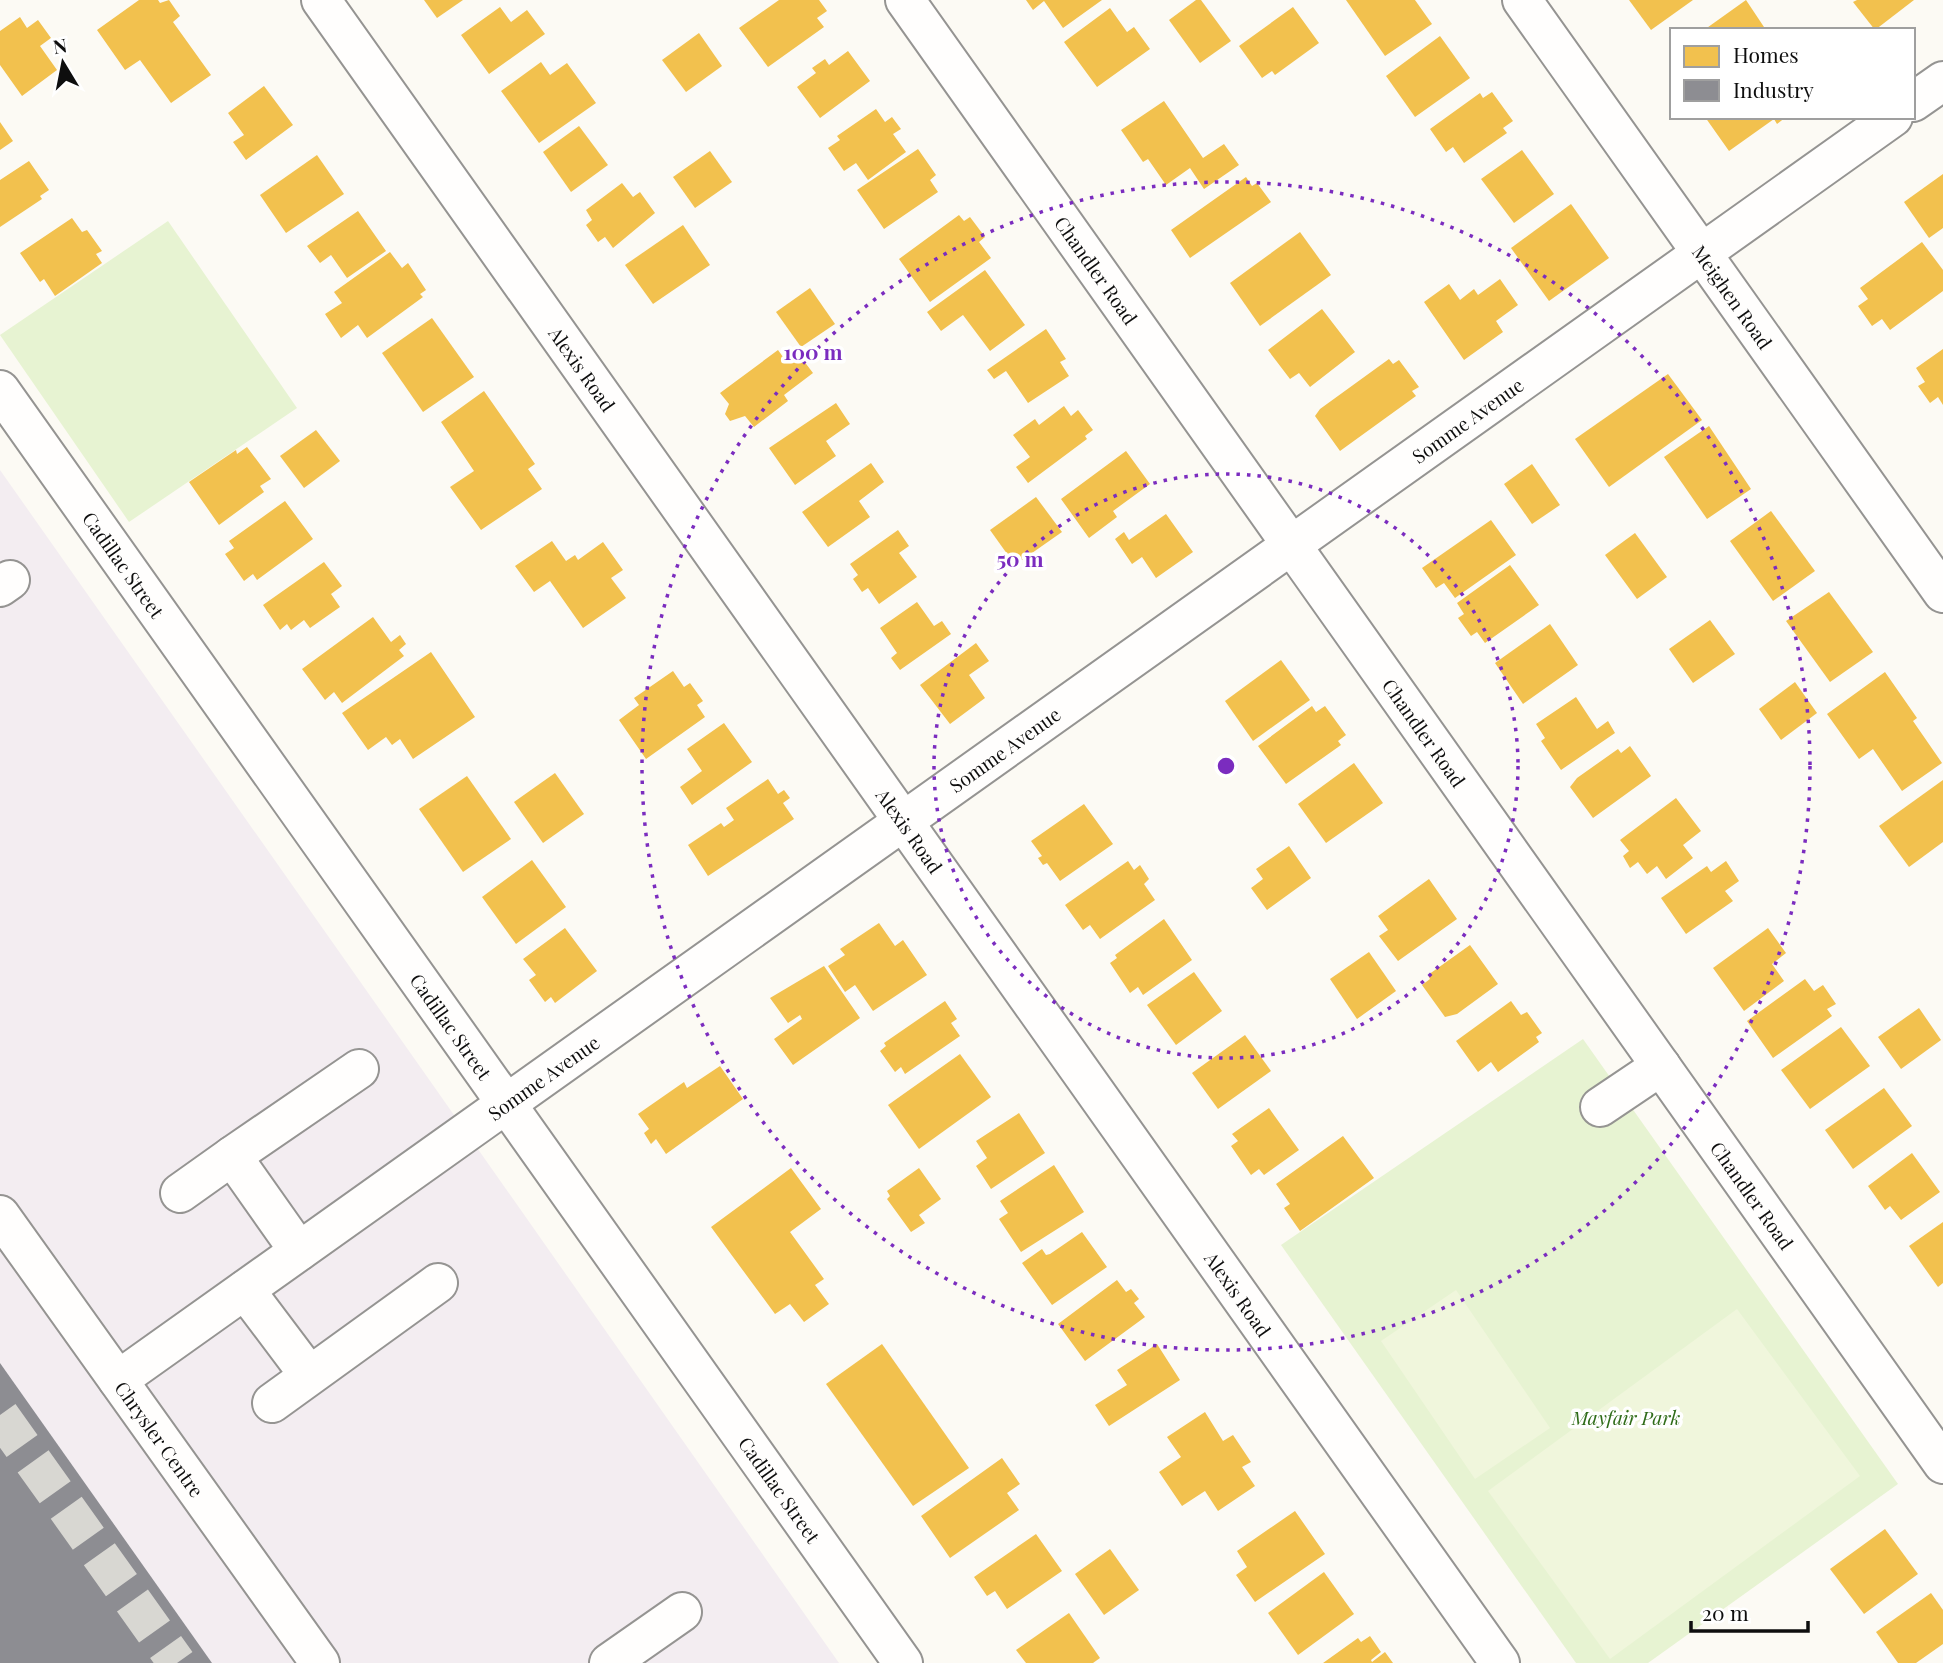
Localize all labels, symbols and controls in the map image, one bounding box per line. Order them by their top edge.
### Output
north arrow [28,28,98,98]
legend [1670,28,1915,119]
text: N [51,31,69,59]
text: Homes [1733,40,1799,68]
text: Industry [1733,75,1814,103]
street label: Chandler Road [1049,211,1144,329]
street label: Meighen Road [1687,240,1779,354]
street label: Alexis Road [543,320,622,416]
text: 100 m [783,337,843,365]
street label: Somme Avenue [1406,371,1528,468]
street label: Cadillac Street [77,506,171,623]
text: 50 m [996,544,1044,572]
street label: Chandler Road [1377,673,1472,792]
street label: Somme Avenue [944,701,1065,798]
centre of rings [1214,754,1238,778]
street label: Alexis Road [870,782,949,878]
street label: Cadillac Street [405,968,498,1085]
street label: Somme Avenue [482,1029,604,1126]
street label: Chandler Road [1705,1136,1800,1254]
street label: Alexis Road [1199,1245,1277,1342]
street label: Chrysler Centre [109,1376,210,1502]
park label: Mayfair Park [1571,1404,1680,1430]
street label: Cadillac Street [733,1431,827,1548]
scale bar [1691,1590,1808,1634]
text: 20 m [1702,1598,1749,1626]

